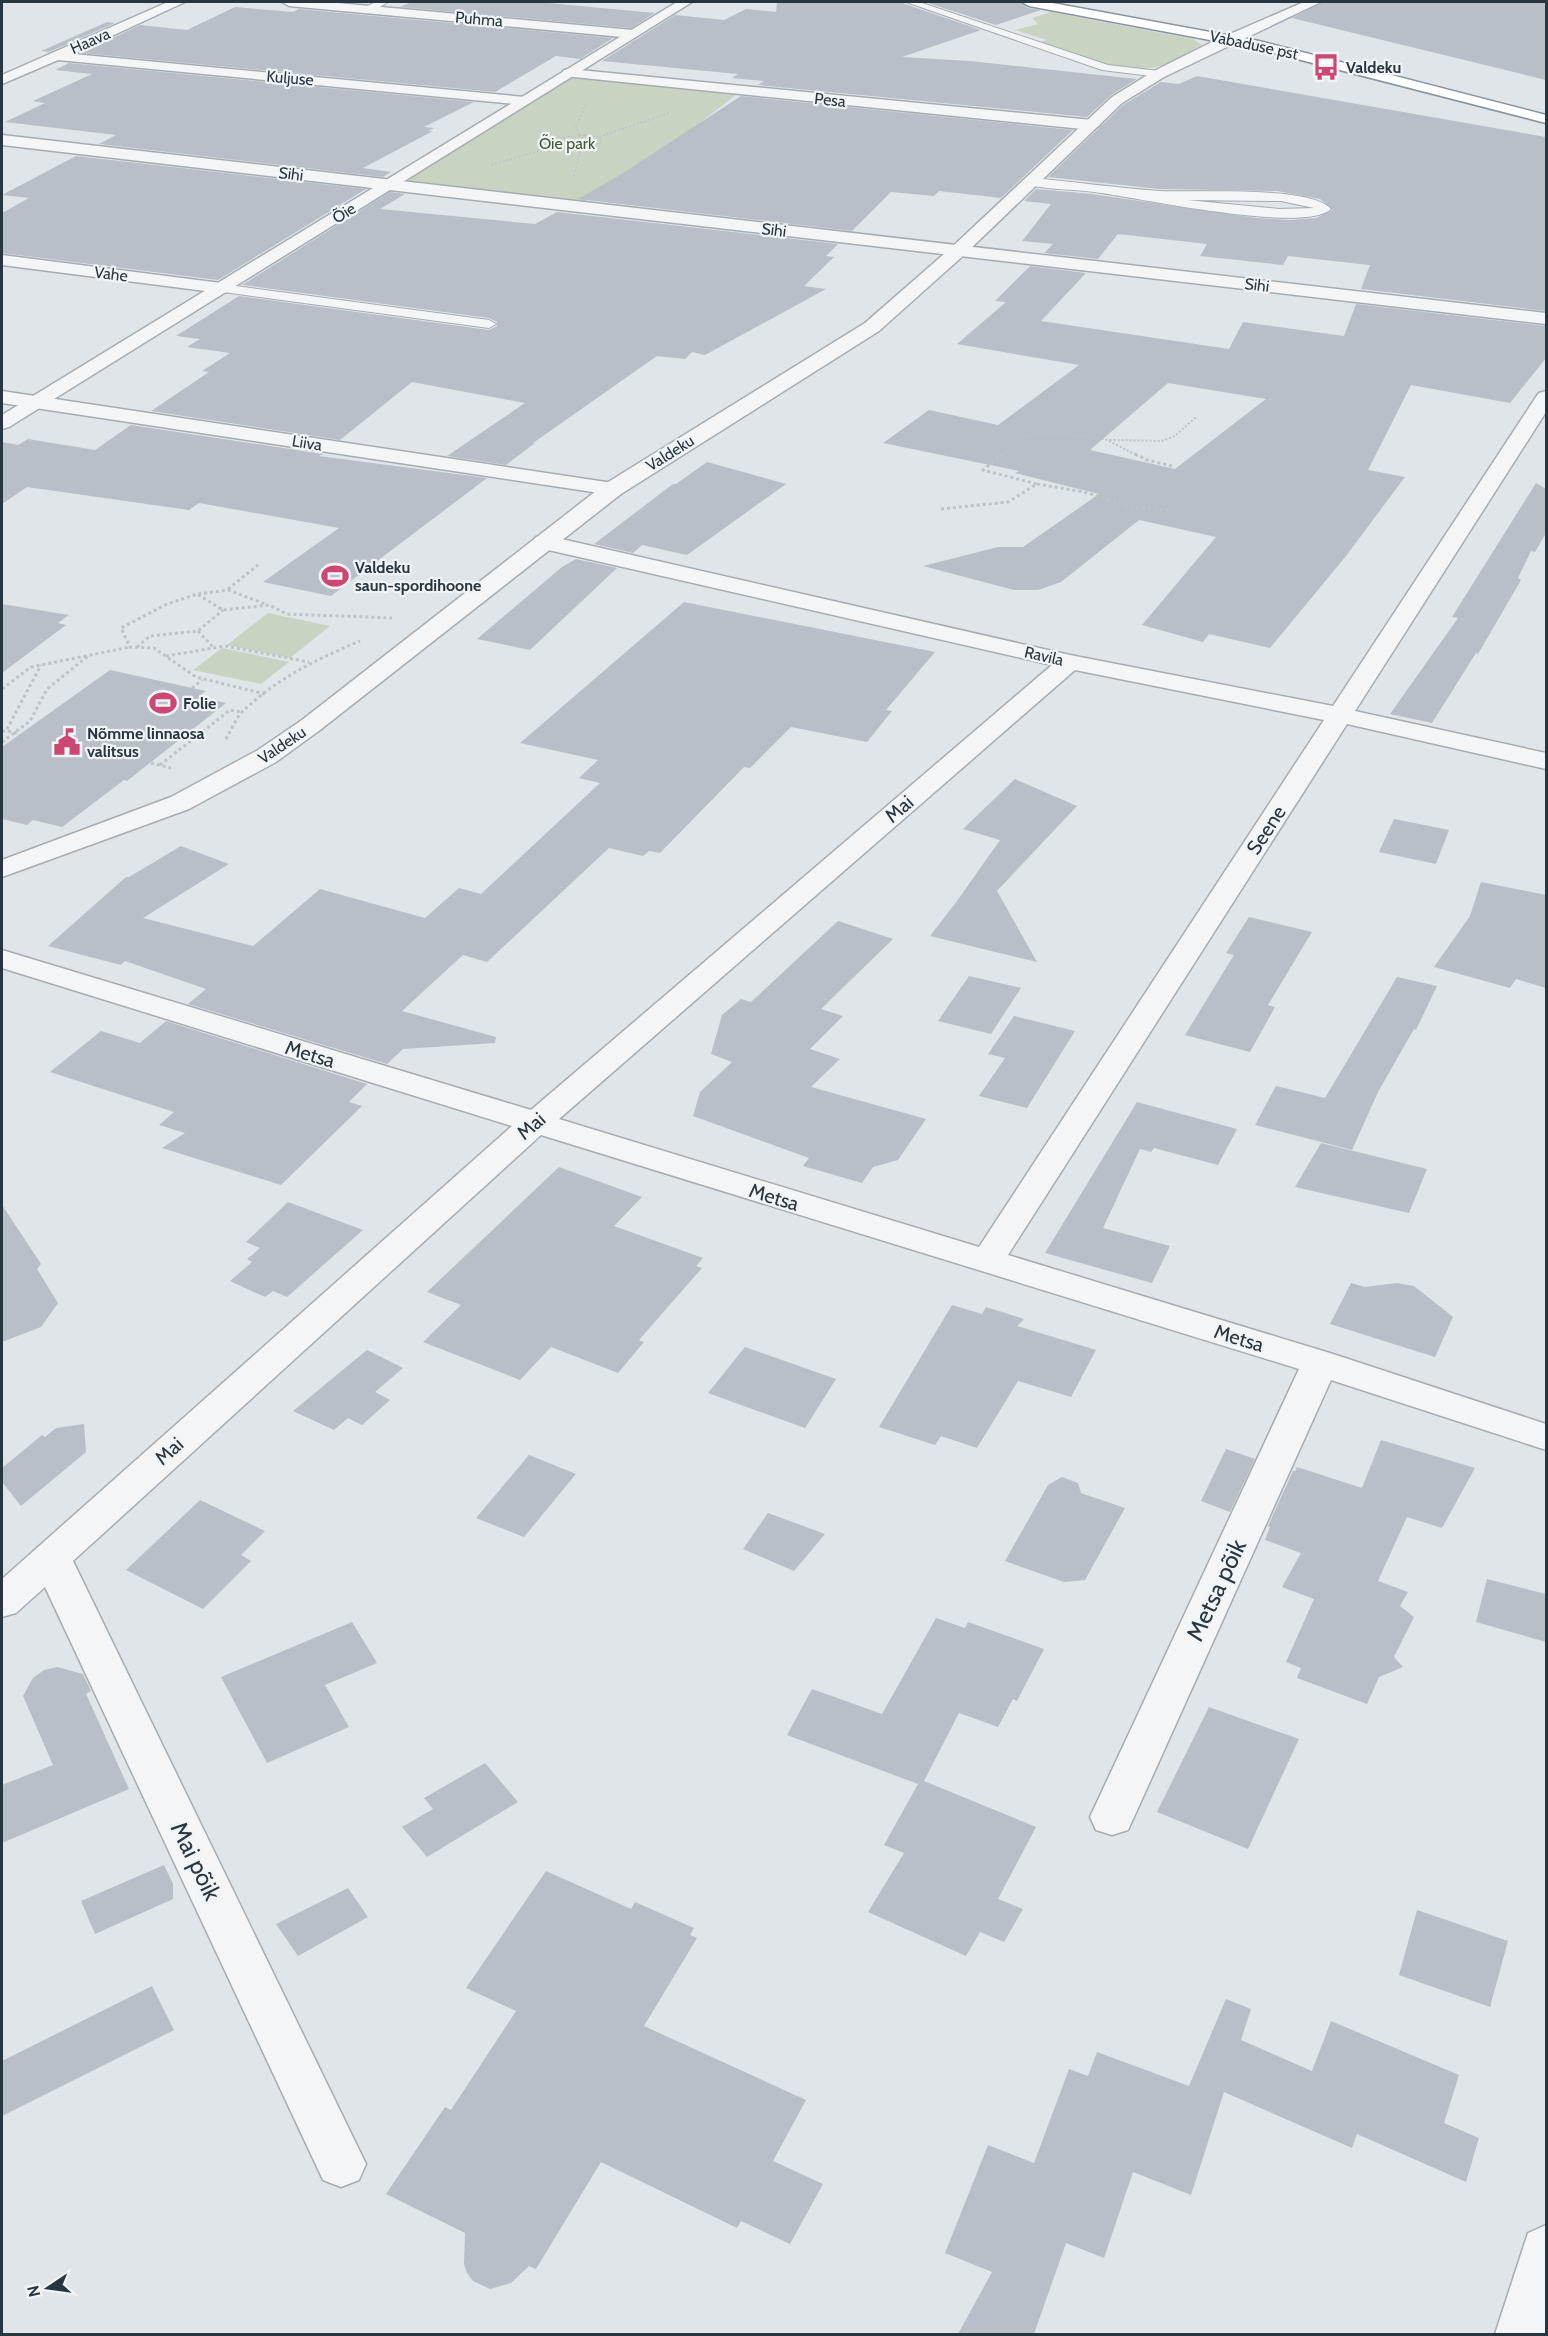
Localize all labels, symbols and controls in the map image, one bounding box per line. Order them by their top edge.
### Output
street label: Puhma [454,7,504,31]
street label: Haava [67,24,113,58]
street label: Vabaduse pst [1208,26,1301,64]
bus stop icon: Valdeku [1311,52,1341,82]
place label: Valdeku [1346,58,1401,77]
street label: Kuljuse [266,66,314,90]
street label: Pesa [813,89,847,111]
park label: Õie park [539,134,596,153]
street label: Sihi [278,163,304,185]
street label: Õie [329,199,359,227]
street label: Sihi [761,219,787,241]
street label: Vahe [93,263,129,285]
street label: Sihi [1244,274,1270,296]
street label: Liiva [291,431,324,455]
street label: Valdeku [642,431,698,475]
place label: Valdeku saun-spordihoone [355,558,481,595]
sports icon: Valdeku saun-spordihoone [320,561,350,591]
street label: Ravila [1023,642,1066,670]
sports icon: Folie [148,688,178,718]
place label: Folie [183,694,216,713]
street label: Valdeku [255,722,309,768]
place label: Nõmme linnaosa valitsus [87,724,204,761]
public building icon: Nõmme linnaosa valitsus [52,727,82,757]
street label: Mai [880,790,918,828]
street label: Seene [1241,801,1291,859]
street label: Metsa [282,1035,338,1073]
street label: Mai [512,1107,550,1145]
street label: Metsa [746,1178,802,1216]
street label: Metsa [1211,1319,1267,1357]
street label: Mai [150,1432,188,1470]
street label: Metsa põik [1180,1534,1252,1645]
street label: Mai põik [165,1817,227,1905]
north arrow [18,2258,78,2318]
text: N [23,2284,44,2299]

